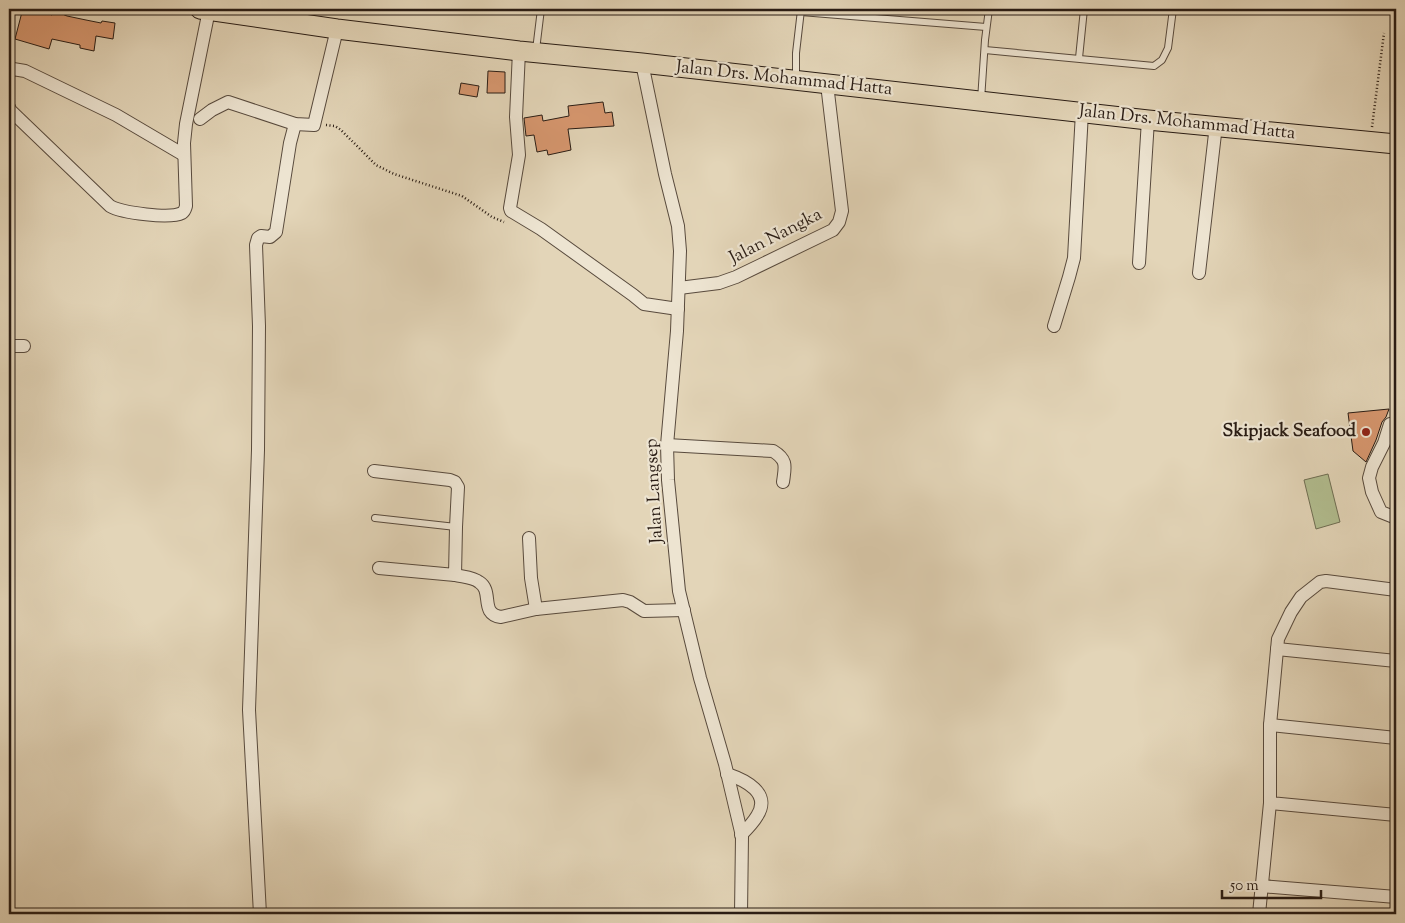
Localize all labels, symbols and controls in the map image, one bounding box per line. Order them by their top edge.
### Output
street label: Jalan Drs. Mohammad Hatta [674,55,893,103]
street label: Jalan Drs. Mohammad Hatta [1077,99,1296,147]
street label: Jalan Nangka [724,202,827,272]
place label: Skipjack Seafood [1223,419,1357,445]
marker: Skipjack Seafood [1360,426,1372,438]
street label: Jalan Langsep [639,438,671,545]
scale bar [1222,868,1321,900]
text: 50 m [1229,876,1259,897]

